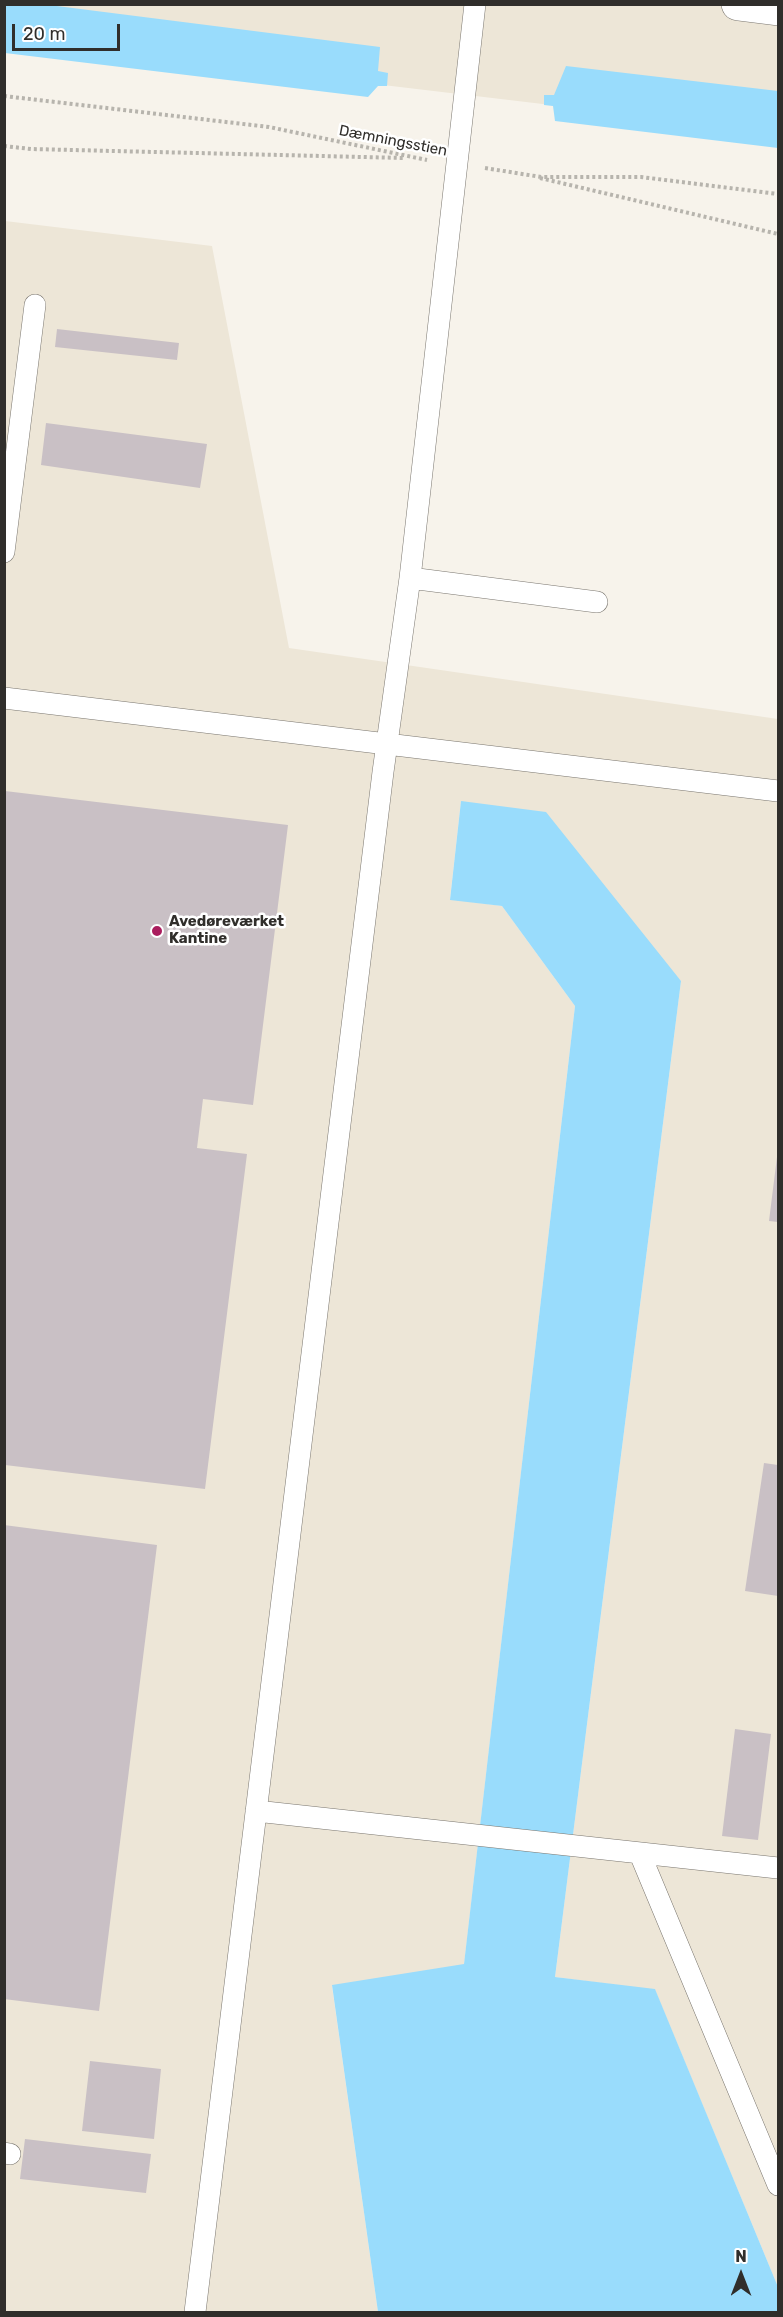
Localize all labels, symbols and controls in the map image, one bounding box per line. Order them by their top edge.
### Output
scale bar [15,12,123,50]
text: 20 m [23,23,65,45]
street label: Dæmningsstien [337,122,449,160]
place label: Avedøreværket Kantine [169,913,284,948]
marker: Avedøreværket Kantine [150,924,164,938]
north arrow [711,2245,771,2305]
text: N [735,2247,747,2266]

